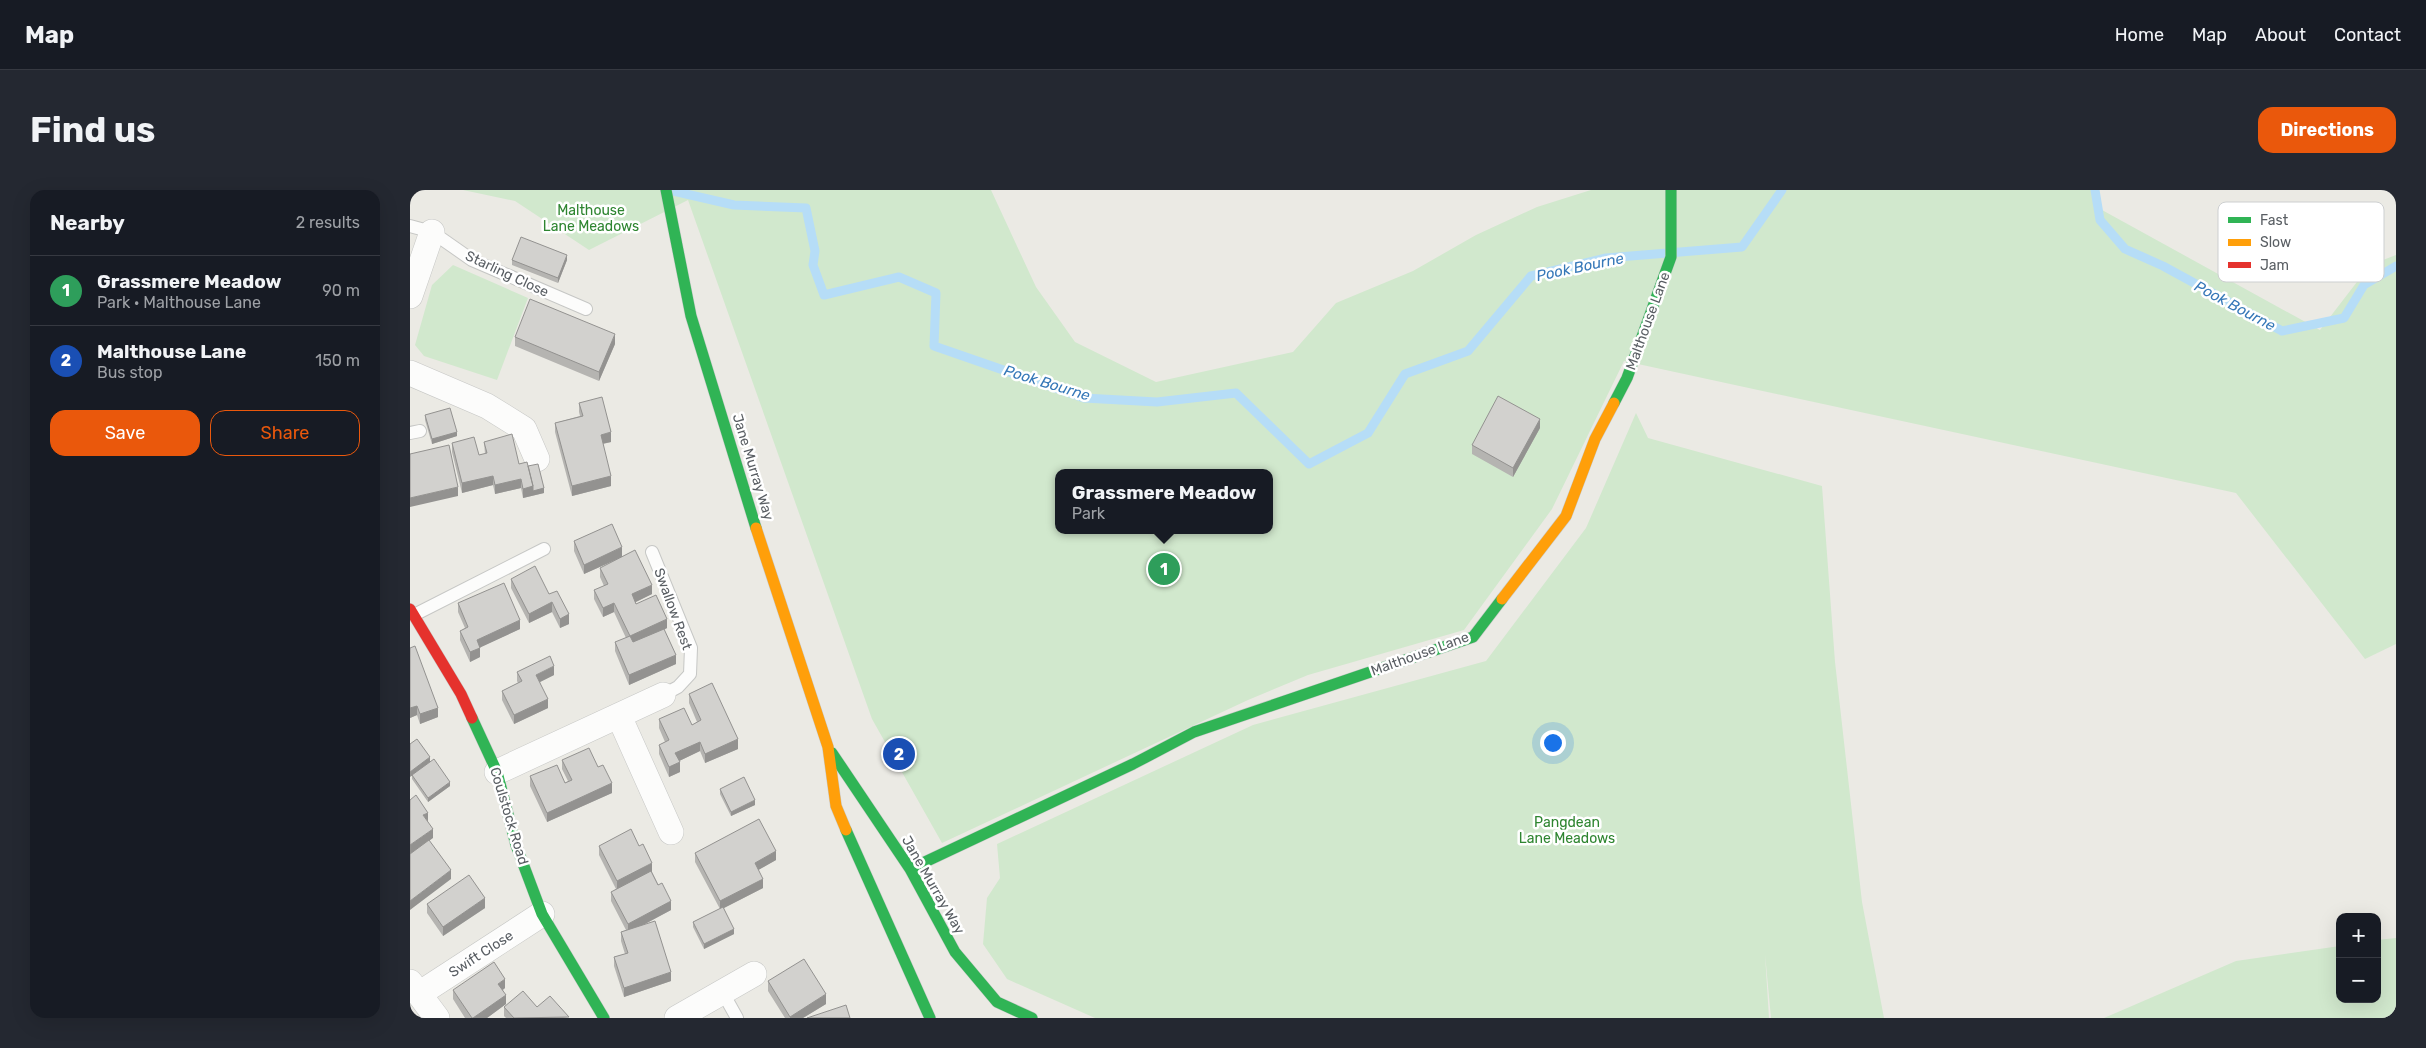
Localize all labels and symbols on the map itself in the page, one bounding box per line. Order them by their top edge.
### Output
park label: Malthouse Lane Meadows [543,202,639,235]
legend [2218,202,2384,282]
text: Fast [2260,212,2289,229]
text: Slow [2260,234,2291,251]
street label: Starling Close [463,247,552,301]
water label: Pook Bourne [1535,249,1626,285]
text: Jam [2260,257,2289,274]
street label: Malthouse Lane [1622,270,1674,372]
water label: Pook Bourne [2191,277,2279,335]
water label: Pook Bourne [1002,361,1093,405]
street label: Jane Murray Way [729,412,777,523]
pin: 1 [1148,550,1180,588]
street label: Swallow Rest [650,566,696,653]
street label: Malthouse Lane [1369,628,1471,680]
your location [1540,730,1566,756]
pin: 2 [883,735,915,773]
street label: Coulstock Road [486,765,532,867]
park label: Pangdean Lane Meadows [1519,814,1615,847]
street label: Jane Murray Way [898,833,968,937]
street label: Swift Close [446,927,517,981]

